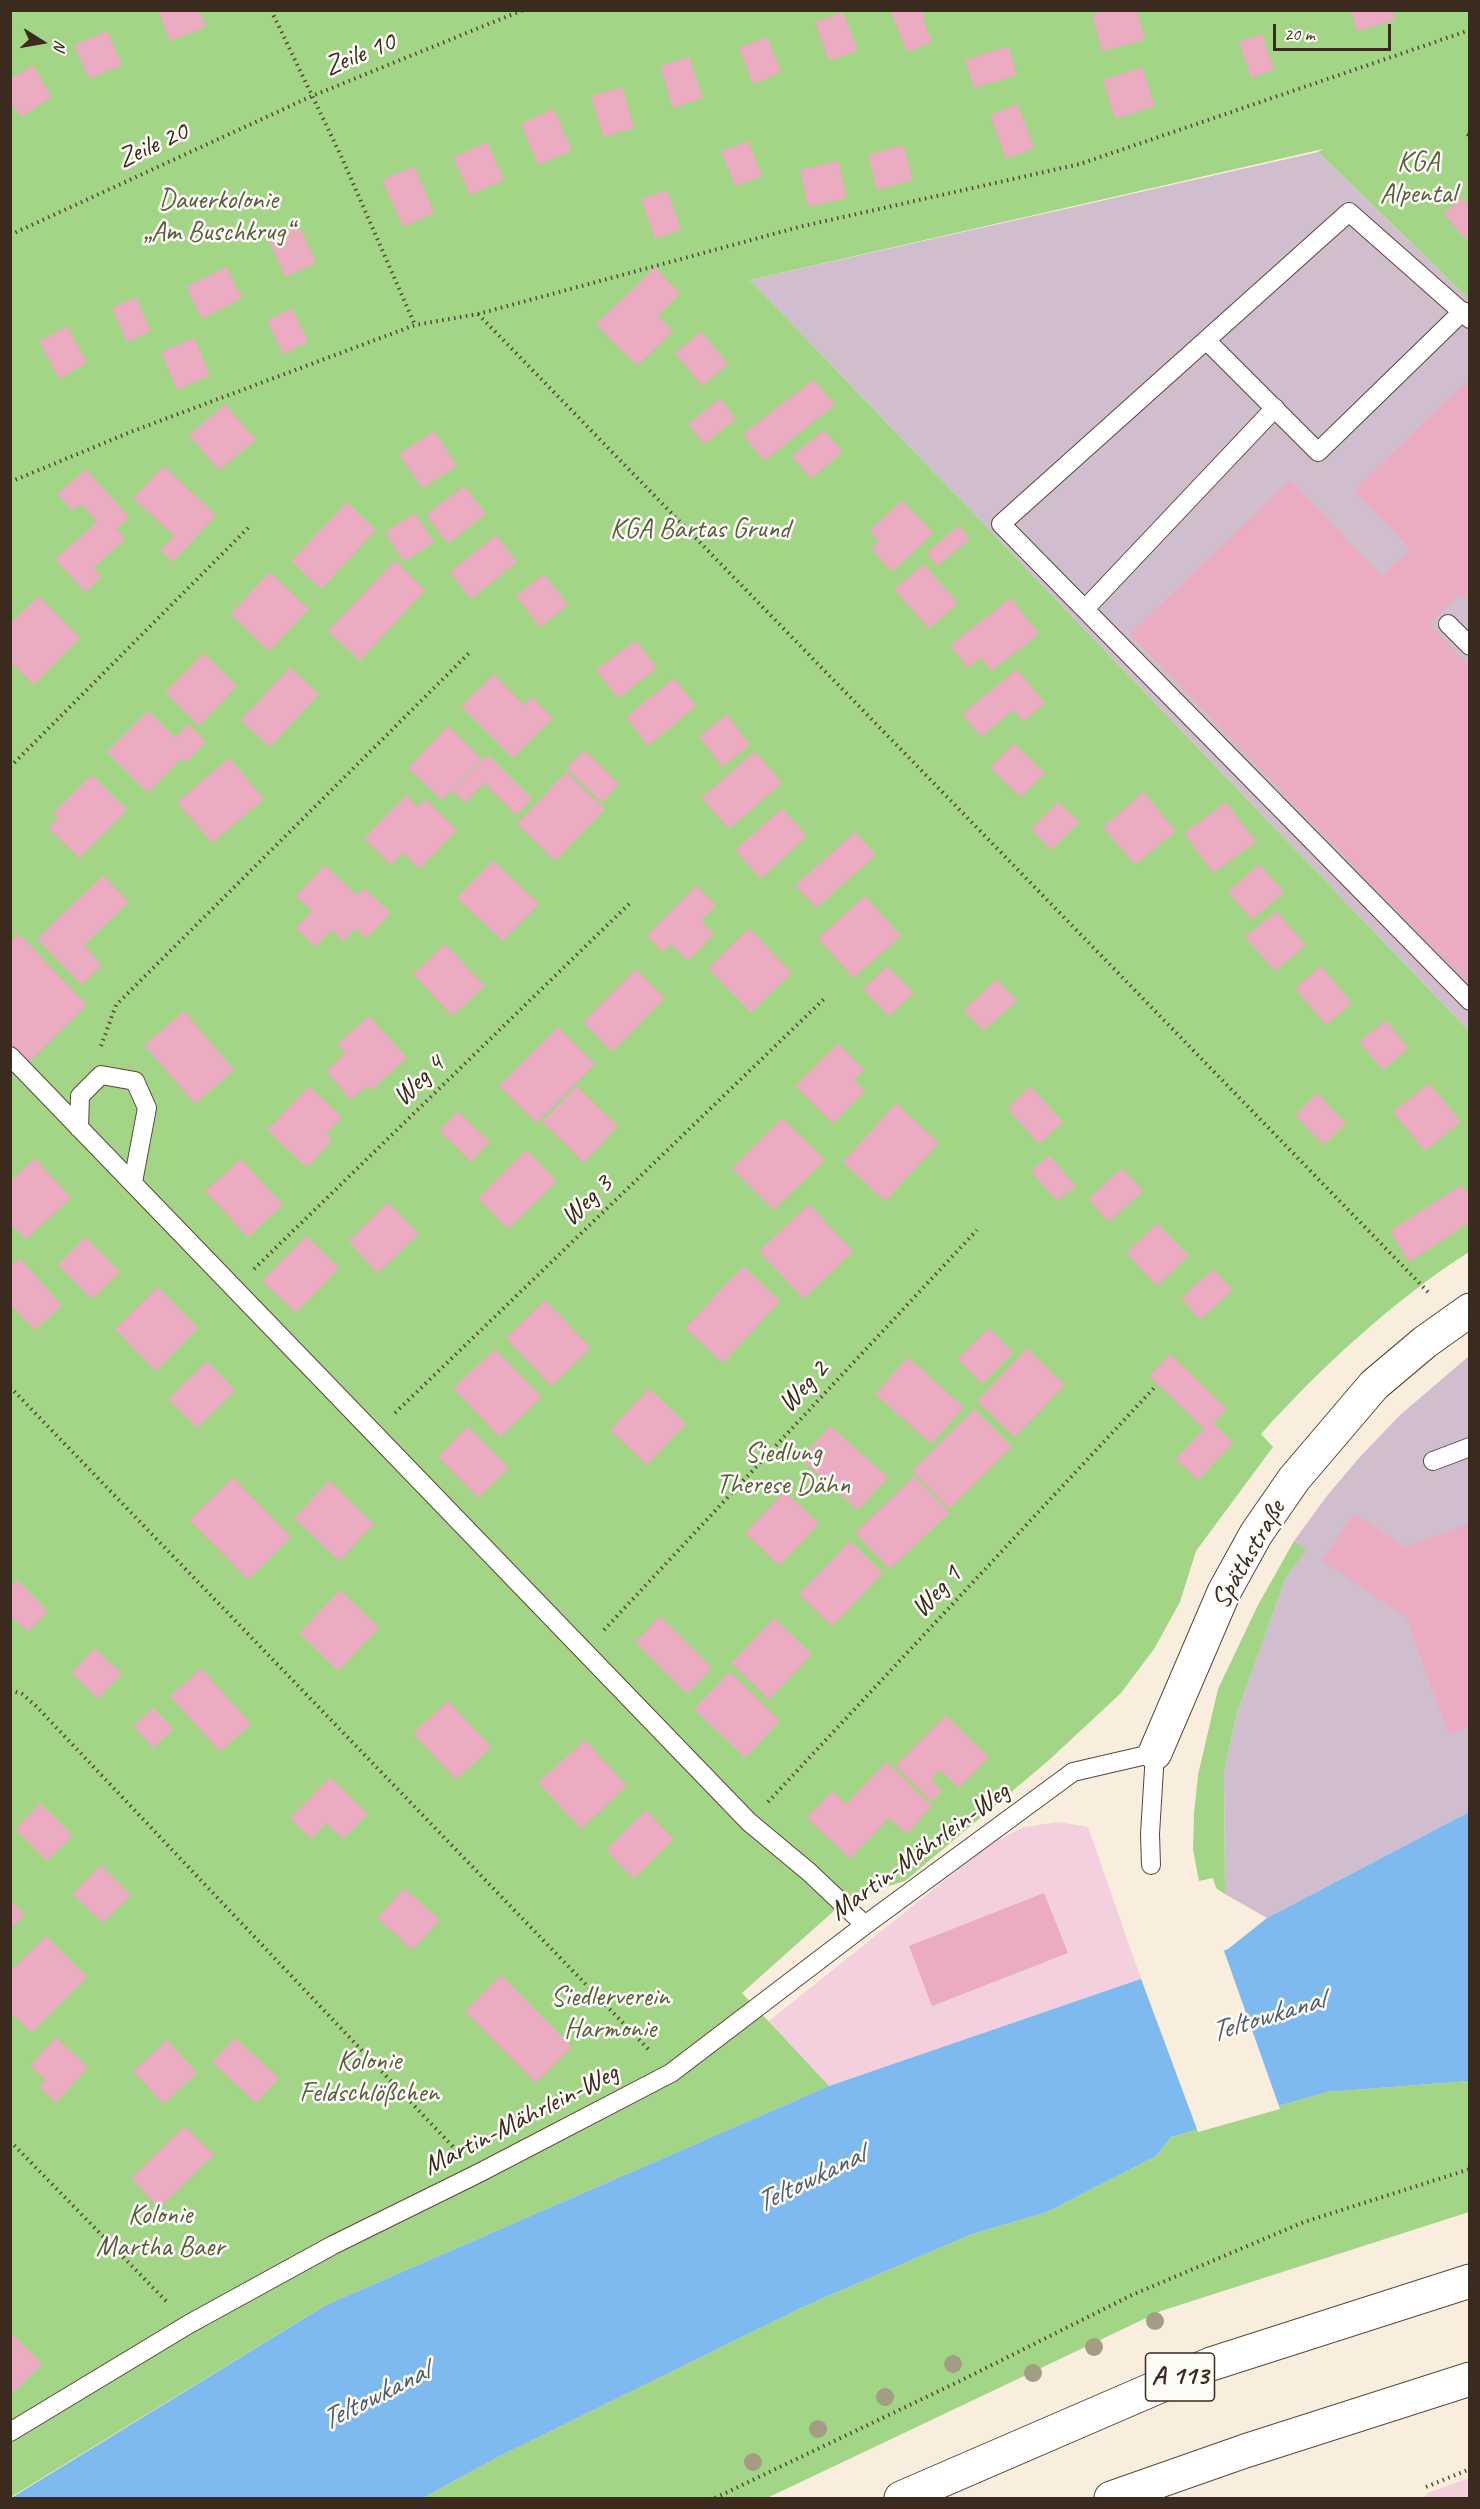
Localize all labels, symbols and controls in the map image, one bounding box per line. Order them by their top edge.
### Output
north arrow [12,12,72,72]
scale bar [1276,12,1394,50]
text: 20 m [1284,23,1315,45]
street label: Zeile 10 [320,26,400,84]
text: N [49,39,70,52]
street label: Zeile 20 [113,116,193,176]
park label: KGA Alpental [1380,146,1456,212]
park label: Dauerkolonie „Am Buschkrug“ [143,184,293,250]
park label: KGA Bartas Grund [610,513,790,547]
street label: Weg 4 [386,1048,452,1114]
street label: Weg 3 [554,1168,620,1234]
street label: Weg 2 [772,1354,836,1420]
park label: Siedlung Therese Dähn [716,1437,850,1503]
street label: Späthstraße [1205,1495,1293,1615]
street label: Weg 1 [905,1559,969,1625]
street label: Martin-Mährlein-Weg [823,1775,1017,1929]
park label: Siedlerverein Harmonie [551,1981,669,2047]
water label: Teltowkanal [1206,1983,1328,2051]
park label: Kolonie Feldschlößchen [299,2045,439,2111]
street label: Martin-Mährlein-Weg [418,2056,624,2184]
water label: Teltowkanal [749,2138,871,2222]
park label: Kolonie Martha Baer [96,2199,224,2265]
road number: A 113 [1146,2353,1214,2401]
water label: Teltowkanal [315,2354,435,2440]

